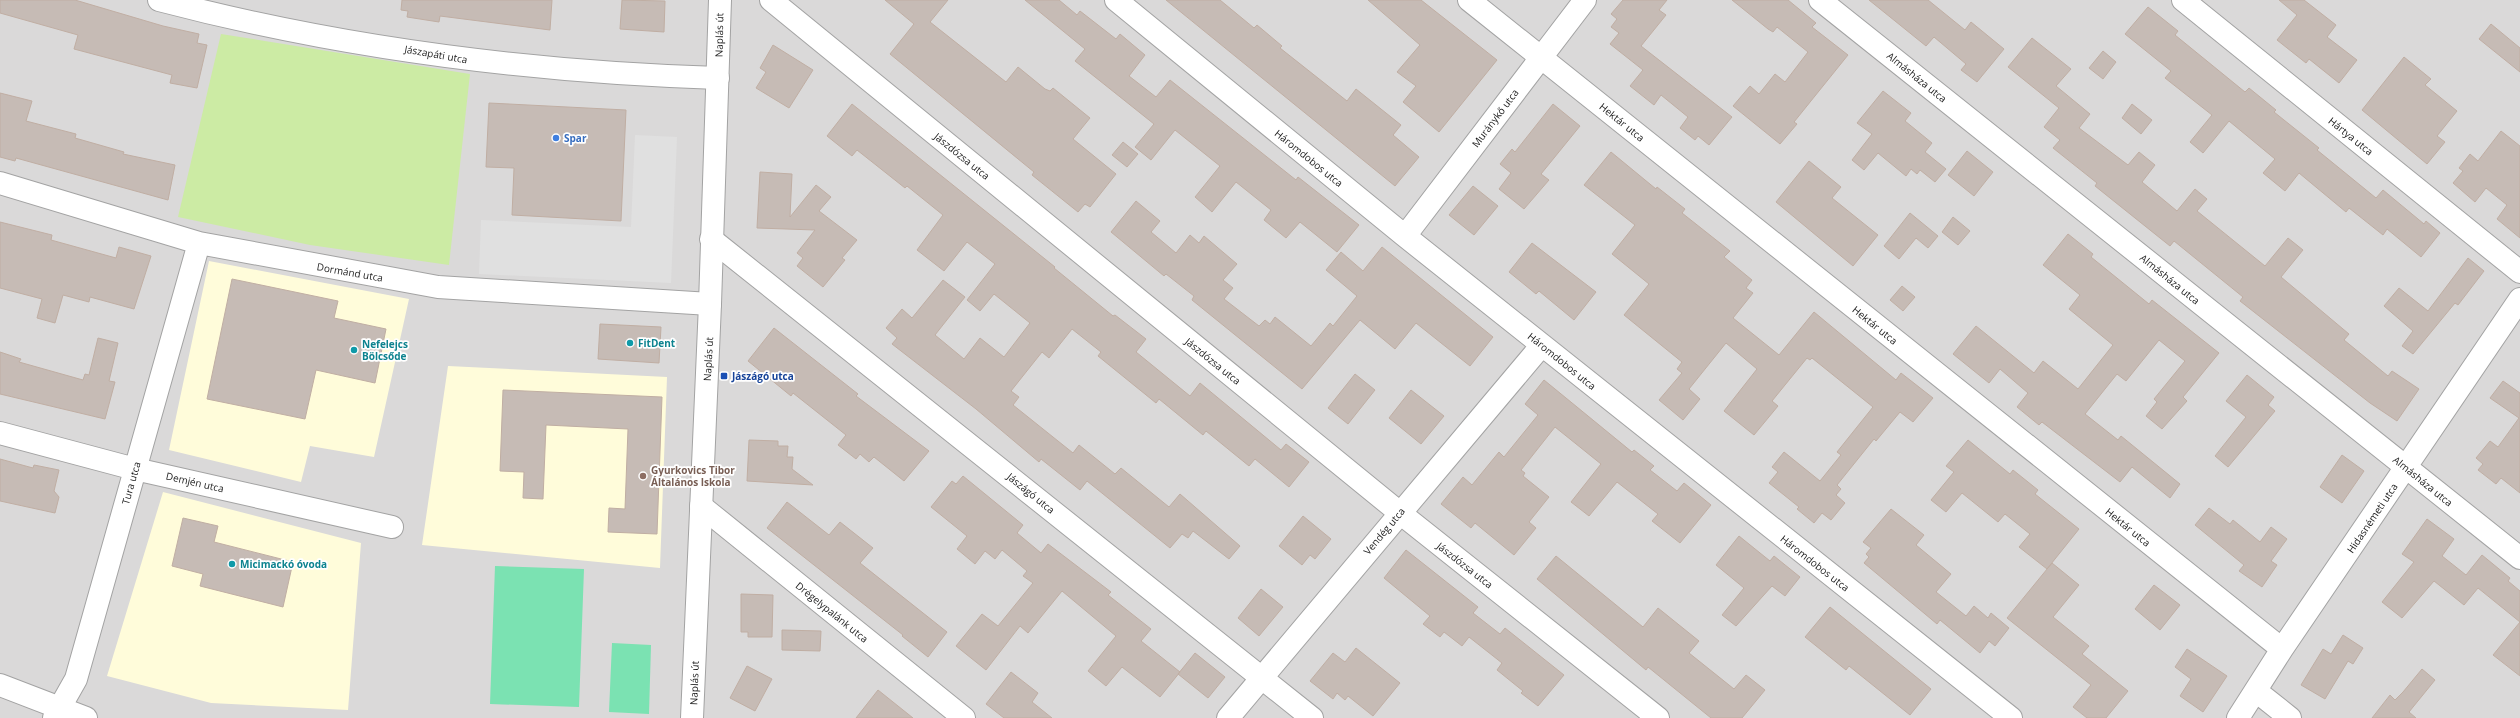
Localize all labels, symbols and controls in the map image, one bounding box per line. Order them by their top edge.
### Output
street label: Naplás út [712,12,726,57]
street label: Jászapáti utca [402,41,469,66]
street label: Almásháza utca [1884,49,1950,105]
street label: Muránykő utca [1468,86,1522,150]
street label: Hektár utca [1597,100,1647,144]
street label: Hártya utca [2326,114,2376,158]
street label: Háromdobos utca [1272,126,1346,190]
street label: Jászdózsa utca [931,129,993,183]
place label: Spar [564,131,587,145]
marker: Spar [551,133,561,143]
street label: Almásháza utca [2137,251,2203,307]
street label: Dormánd utca [316,259,384,285]
street label: Hektár utca [1850,303,1900,347]
street label: Háromdobos utca [1525,329,1599,393]
street label: Jászdózsa utca [1182,334,1244,388]
place label: FitDent [638,336,676,350]
street label: Naplás út [700,336,716,382]
place label: Nefelejcs Bölcsőde [362,337,408,363]
marker: FitDent [625,338,635,348]
marker: Nefelejcs Bölcsőde [349,345,359,355]
place label: Jászágó utca [731,369,794,383]
marker: Jászágó utca [719,371,729,381]
street label: Almásháza utca [2390,453,2456,509]
street label: Tura utca [118,460,144,506]
place label: Gyurkovics Tibor Általános Iskola [651,463,735,489]
street label: Demjén utca [165,469,225,495]
street label: Jászágó utca [1004,469,1058,516]
marker: Gyurkovics Tibor Általános Iskola [638,471,648,481]
street label: Hidasnémeti utca [2343,480,2401,556]
street label: Vendég utca [1360,504,1408,558]
street label: Hektár utca [2103,505,2153,549]
street label: Háromdobos utca [1778,532,1852,594]
street label: Jászdózsa utca [1433,538,1496,591]
place label: Micimackó óvoda [240,557,327,571]
marker: Micimackó óvoda [227,559,237,569]
street label: Drégelypalánk utca [793,578,871,646]
street label: Naplás út [686,660,702,705]

